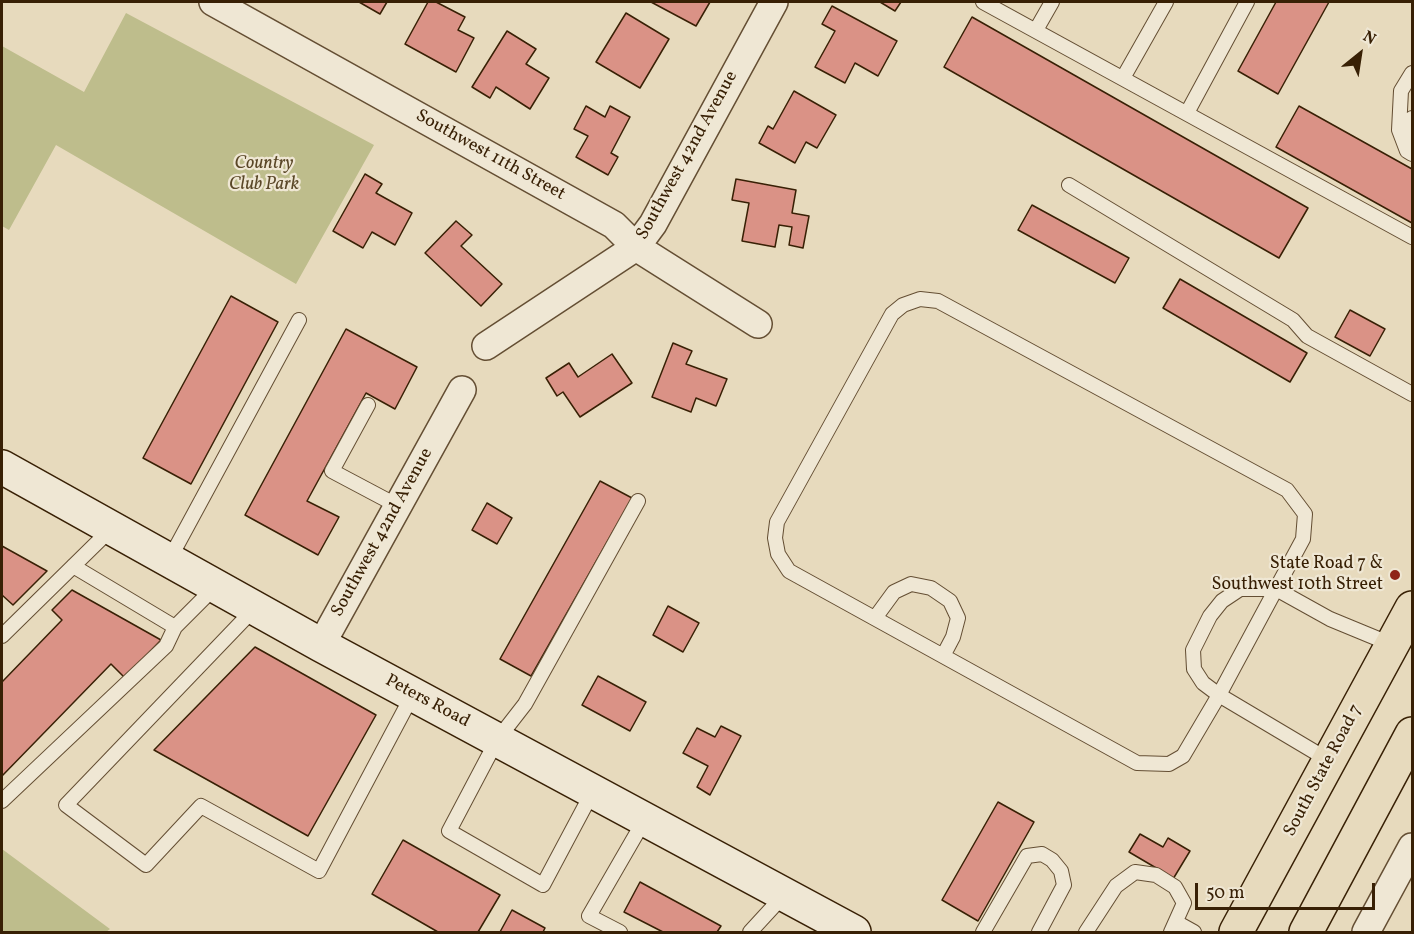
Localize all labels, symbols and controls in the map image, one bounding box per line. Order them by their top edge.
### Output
north arrow [1330,24,1390,84]
text: N [1358,26,1380,51]
street label: Southwest 42nd Avenue [633,68,743,244]
street label: Southwest 11th Street [411,106,569,206]
park label: Country Club Park [229,154,299,196]
street label: Southwest 42nd Avenue [328,445,438,621]
place label: State Road 7 & Southwest 10th Street [1211,554,1383,596]
marker: State Road 7 & Southwest 10th Street [1388,568,1402,582]
street label: Peters Road [381,671,473,733]
street label: South State Road 7 [1280,701,1368,841]
scale bar [1198,871,1378,909]
text: 50 m [1206,881,1245,906]

